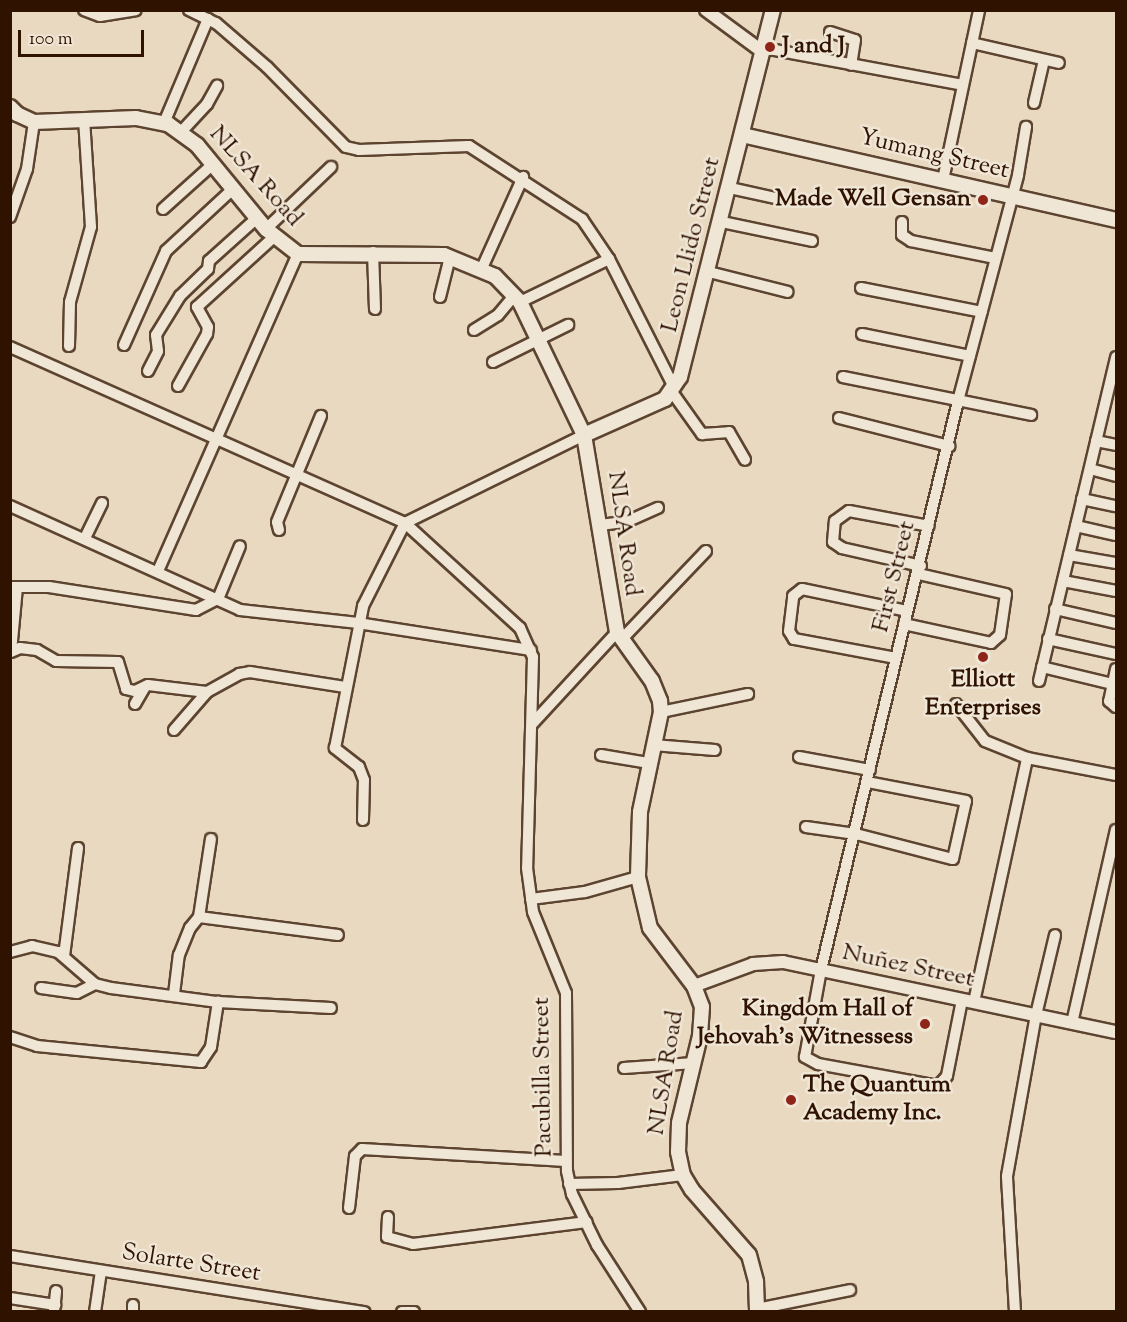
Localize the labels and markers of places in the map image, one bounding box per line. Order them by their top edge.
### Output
place label: J and J [782,33,845,61]
marker: J and J [763,40,777,54]
place label: Made Well Gensan [775,186,971,214]
marker: Made Well Gensan [976,193,990,207]
marker: Elliott Enterprises [976,650,990,664]
place label: Elliott Enterprises [925,667,1041,723]
place label: Kingdom Hall of Jehovah's Witnessess [697,996,913,1052]
marker: Kingdom Hall of Jehovah's Witnessess [918,1017,932,1031]
place label: The Quantum Academy Inc. [803,1072,951,1128]
marker: The Quantum Academy Inc. [784,1093,798,1107]

